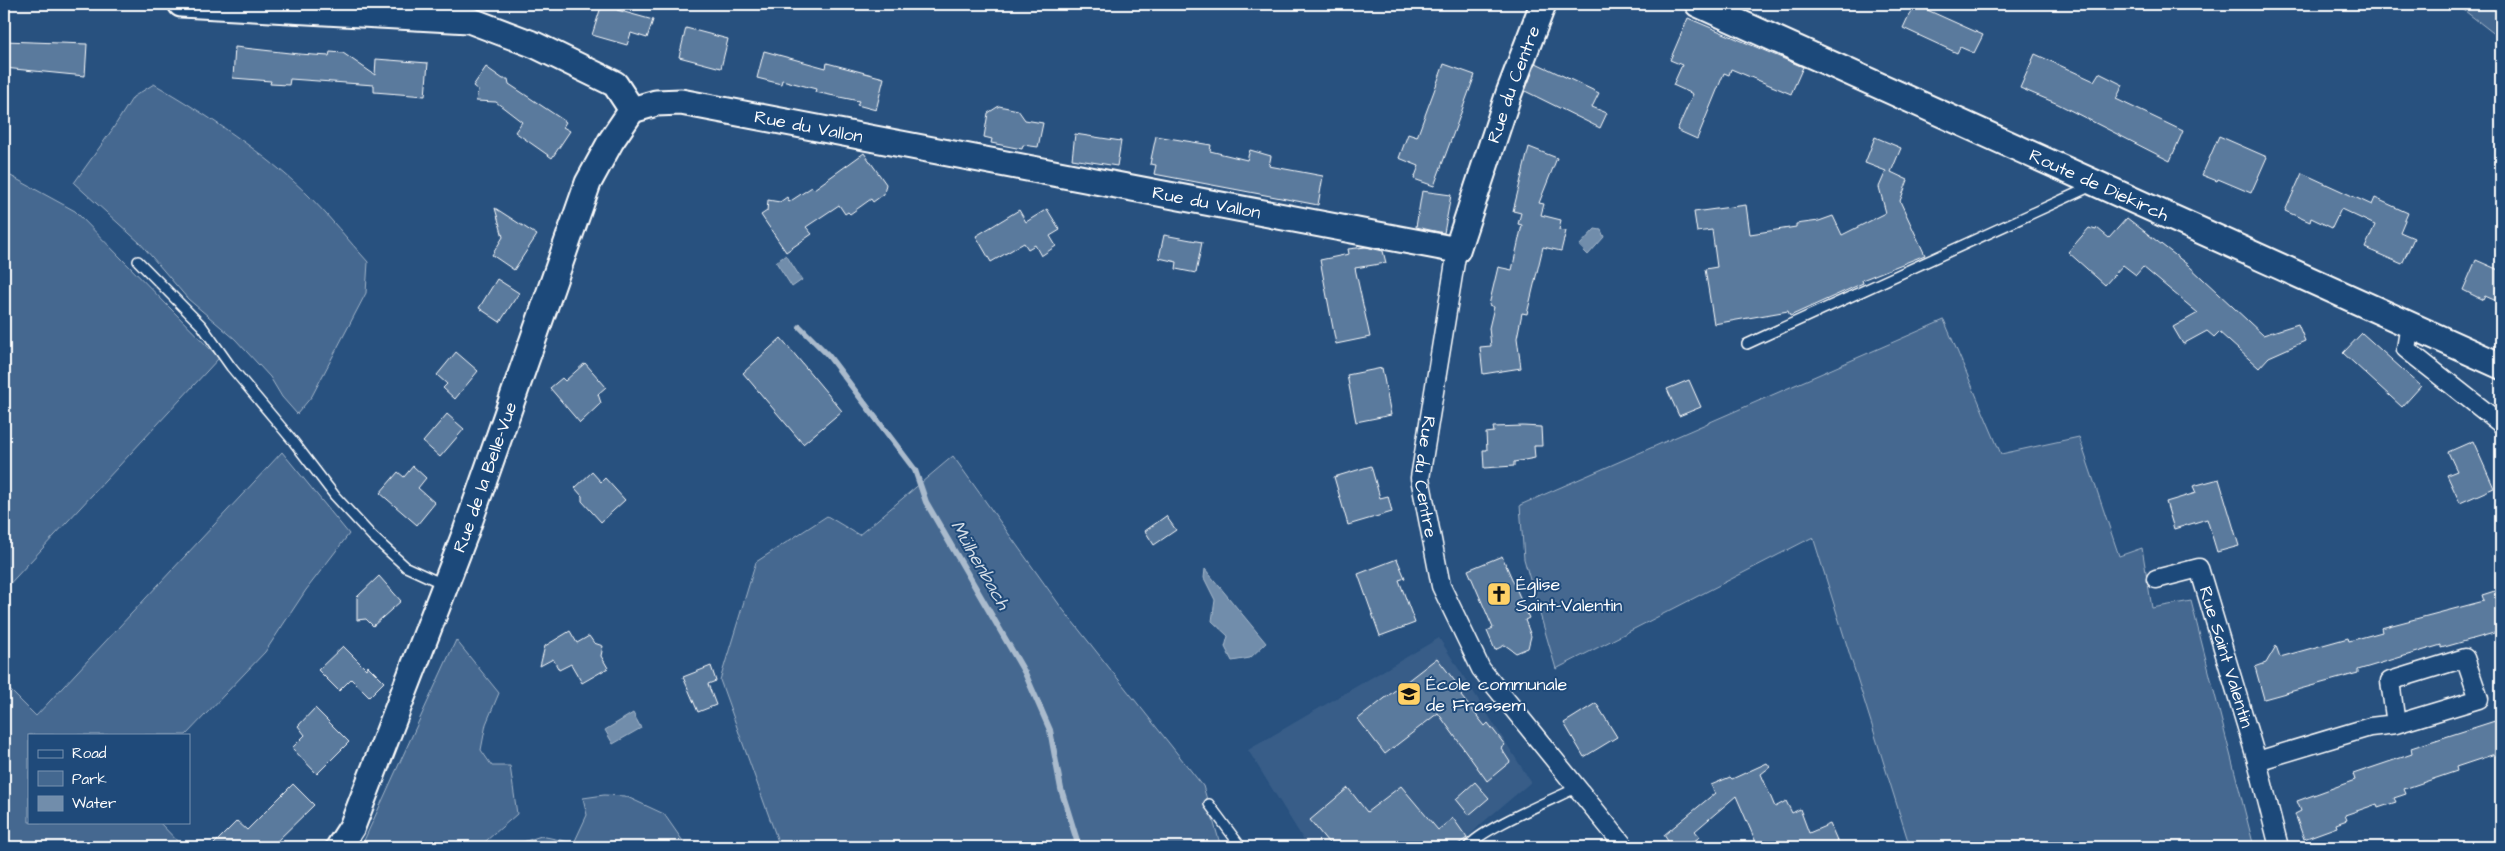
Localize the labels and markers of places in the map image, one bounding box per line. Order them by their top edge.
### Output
place label: Église Saint-Valentin [1516,572,1622,618]
church icon: Église Saint-Valentin [1486,581,1512,607]
place label: École communale de Frassem [1426,672,1568,718]
school or university icon: École communale de Frassem [1396,681,1422,707]

